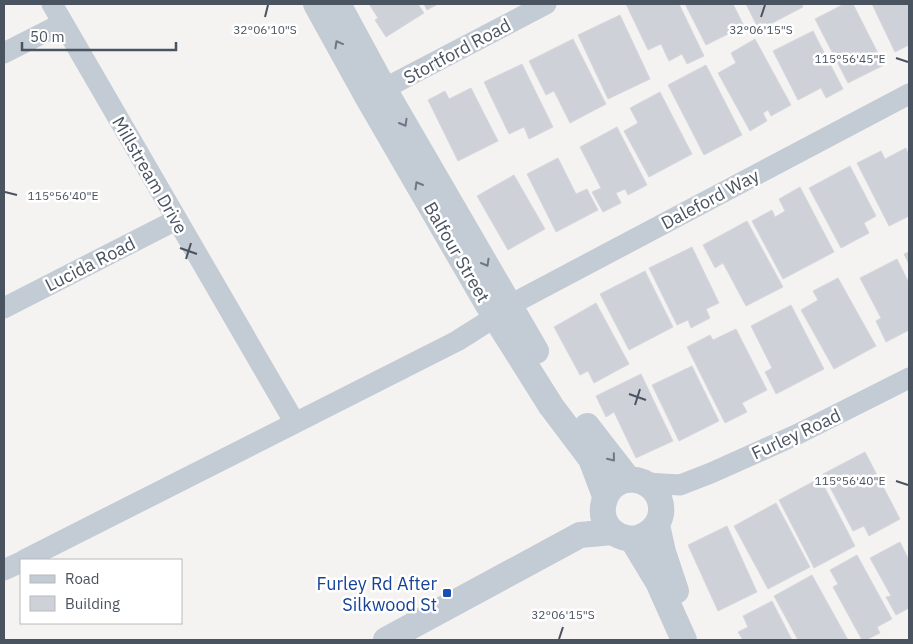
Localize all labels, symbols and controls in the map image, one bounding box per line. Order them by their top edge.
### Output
street label: Stortford Road [400,13,514,89]
scale bar [22,20,176,52]
text: 32°06'10"S [233,22,297,37]
text: 32°06'15"S [729,22,793,37]
text: 50 m [30,27,65,46]
one-way arrow [334,40,344,49]
text: 115°56'45"E [815,51,885,66]
street label: Millstream Drive [107,112,193,238]
one-way arrow [397,118,407,127]
street label: Daleford Way [657,164,763,234]
one-way arrow [415,181,425,190]
text: 115°56'40"E [28,188,98,203]
street label: Balfour Street [419,198,495,306]
street label: Lucida Road [41,231,139,297]
one-way arrow [479,258,489,267]
street label: Furley Road [748,403,844,465]
one-way arrow [606,452,614,461]
text: 115°56'40"E [815,473,885,488]
legend [20,559,182,624]
text: Road [65,569,100,588]
place label: Furley Rd After Silkwood St [317,572,437,616]
marker: Furley Rd After Silkwood St [441,587,453,599]
text: Building [65,594,120,613]
text: 32°06'15"S [531,607,595,622]

